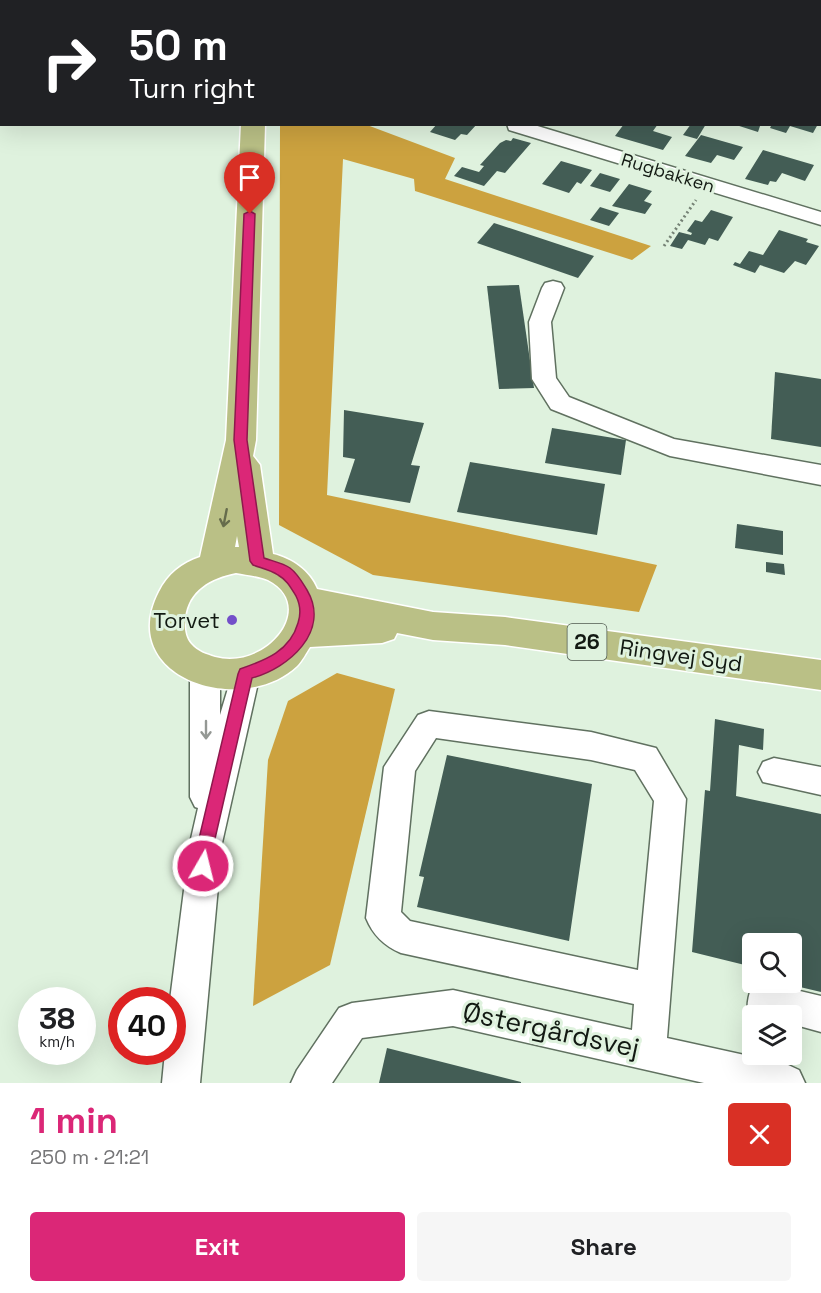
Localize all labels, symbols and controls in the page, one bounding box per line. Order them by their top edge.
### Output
text: 50 m [129,19,228,72]
icon: right [30,24,108,102]
text: Turn right [129,71,256,106]
street label: Rugbakken [619,147,718,198]
pin [224,152,275,214]
icon: arrive [233,161,266,194]
one-way arrow [219,507,230,527]
place label: Torvet [153,606,220,634]
marker: Torvet [225,613,239,627]
road number: 26 [568,624,606,660]
street label: Ringvej Syd [618,633,744,677]
one-way arrow [200,719,211,739]
position arrow [171,834,235,898]
map controls [742,933,802,1065]
button: search [742,933,802,993]
speed limit sign: 40 [108,987,186,1065]
street label: Østergårdsvej [459,994,643,1065]
text: 38 [39,999,75,1038]
button: layers [742,1005,802,1065]
text: km/h [39,1032,75,1051]
text: 1 min [30,1098,118,1144]
button: close [728,1103,791,1166]
text: 250 m · 21:21 [30,1144,149,1170]
button: Exit [30,1212,405,1281]
button: Share [417,1212,791,1281]

